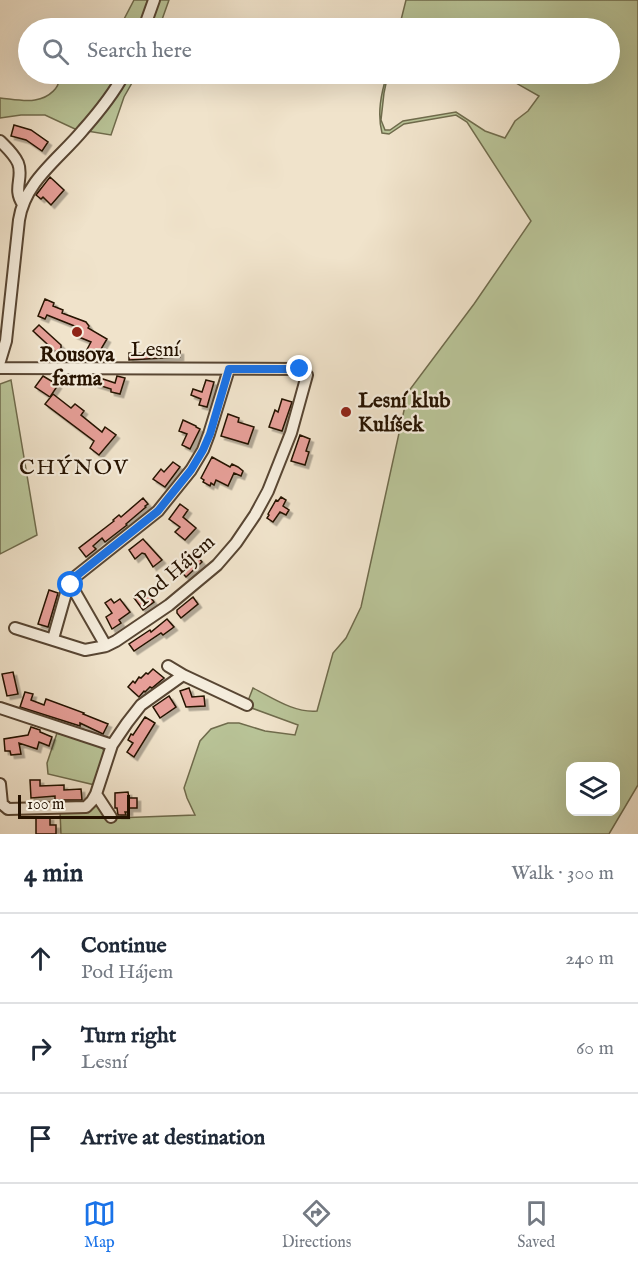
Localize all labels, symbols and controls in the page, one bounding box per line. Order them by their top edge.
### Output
search box [18,18,620,84]
icon: search [39,35,72,68]
text: Search here [87,37,192,65]
marker: Rousova farma [70,325,84,339]
street label: Lesní [131,337,181,364]
place label: Rousova farma [40,342,115,393]
route end [286,355,312,381]
place label: Lesní klub Kulíšek [358,388,451,439]
marker: Lesní klub Kulíšek [339,405,353,419]
district label: CHÝNOV [19,454,129,482]
street label: Pod Hájem [131,529,221,613]
route start [57,571,83,597]
map controls [566,762,620,816]
button: layers [566,762,620,816]
scale bar [18,792,130,820]
text: 100 m [27,795,64,815]
text: 4 min [24,857,83,890]
text: Walk · 300 m [511,861,614,886]
text: Continue [81,932,167,960]
icon: ahead [24,942,57,975]
text: 240 m [565,946,614,971]
text: Pod Hájem [81,960,173,985]
text: Turn right [81,1022,176,1050]
icon: right [24,1032,57,1065]
text: 60 m [576,1036,614,1061]
text: Lesní [81,1050,128,1075]
icon: arrive [24,1122,57,1155]
text: Arrive at destination [81,1124,265,1152]
tab: Map [83,1197,116,1253]
tab: Directions [282,1197,351,1253]
tab: Saved [517,1197,555,1253]

